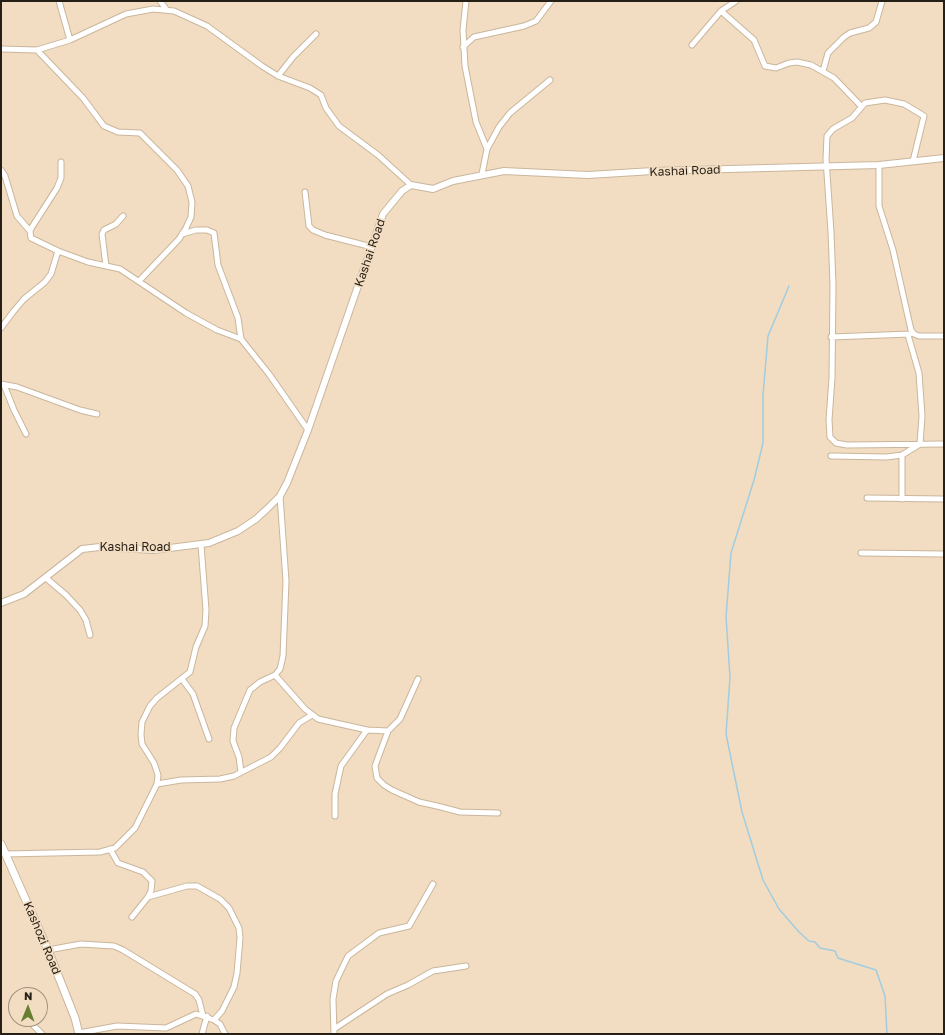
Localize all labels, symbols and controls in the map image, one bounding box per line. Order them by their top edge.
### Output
street label: Kashai Road [649,163,721,179]
street label: Kashai Road [352,217,388,289]
street label: Kashai Road [99,540,171,554]
street label: Kashozi Road [20,899,64,977]
north arrow [8,987,48,1027]
text: N [24,989,33,1002]

